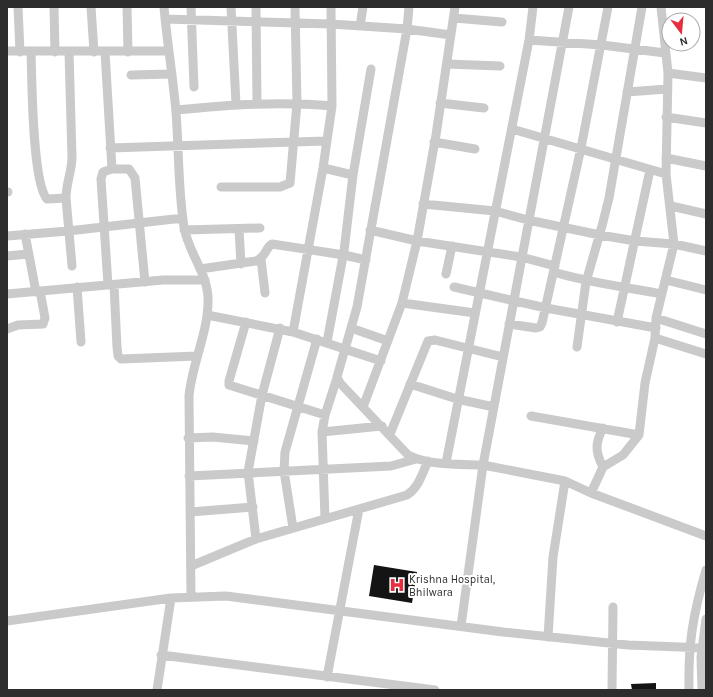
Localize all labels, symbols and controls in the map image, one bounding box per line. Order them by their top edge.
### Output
north arrow [661,12,701,52]
text: N [678,34,689,48]
place label: Krishna Hospital, Bhilwara [409,573,495,599]
hospital icon: Krishna Hospital, Bhilwara [388,576,406,594]

